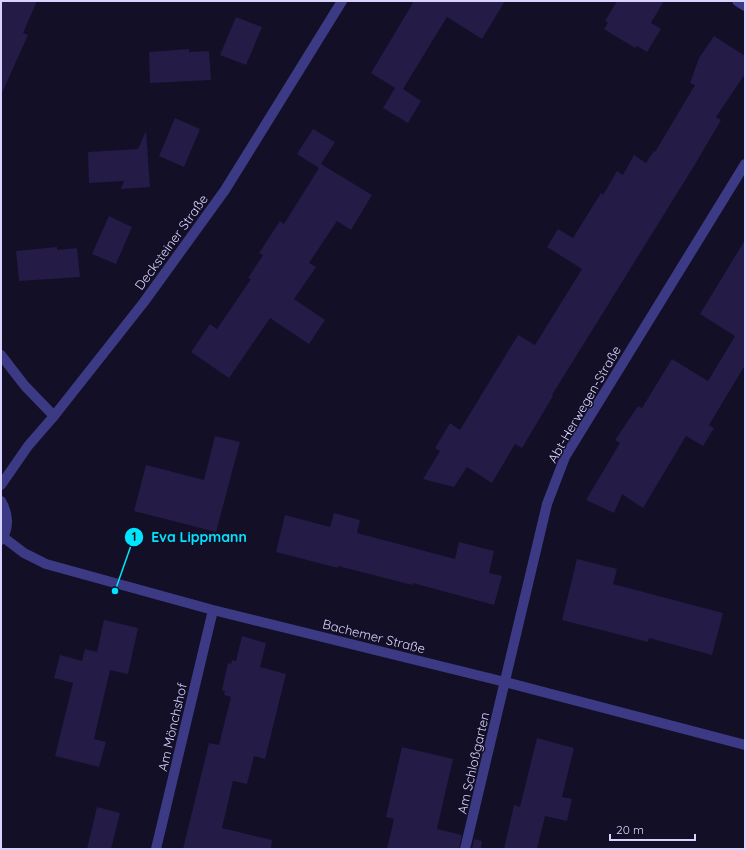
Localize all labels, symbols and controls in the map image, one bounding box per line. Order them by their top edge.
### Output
street label: Decksteiner Straße [131,191,211,293]
street label: Abt-Herwegen-Straße [544,343,624,465]
callout: Eva Lippmann [124,524,255,550]
text: Eva Lippmann [151,528,247,546]
text: 1 [132,529,136,544]
street label: Bachemer Straße [321,616,427,656]
street label: Am Mönchshof [154,681,190,773]
street label: Am Schloßgarten [454,711,492,815]
scale bar [610,816,695,842]
text: 20 m [616,822,644,837]

